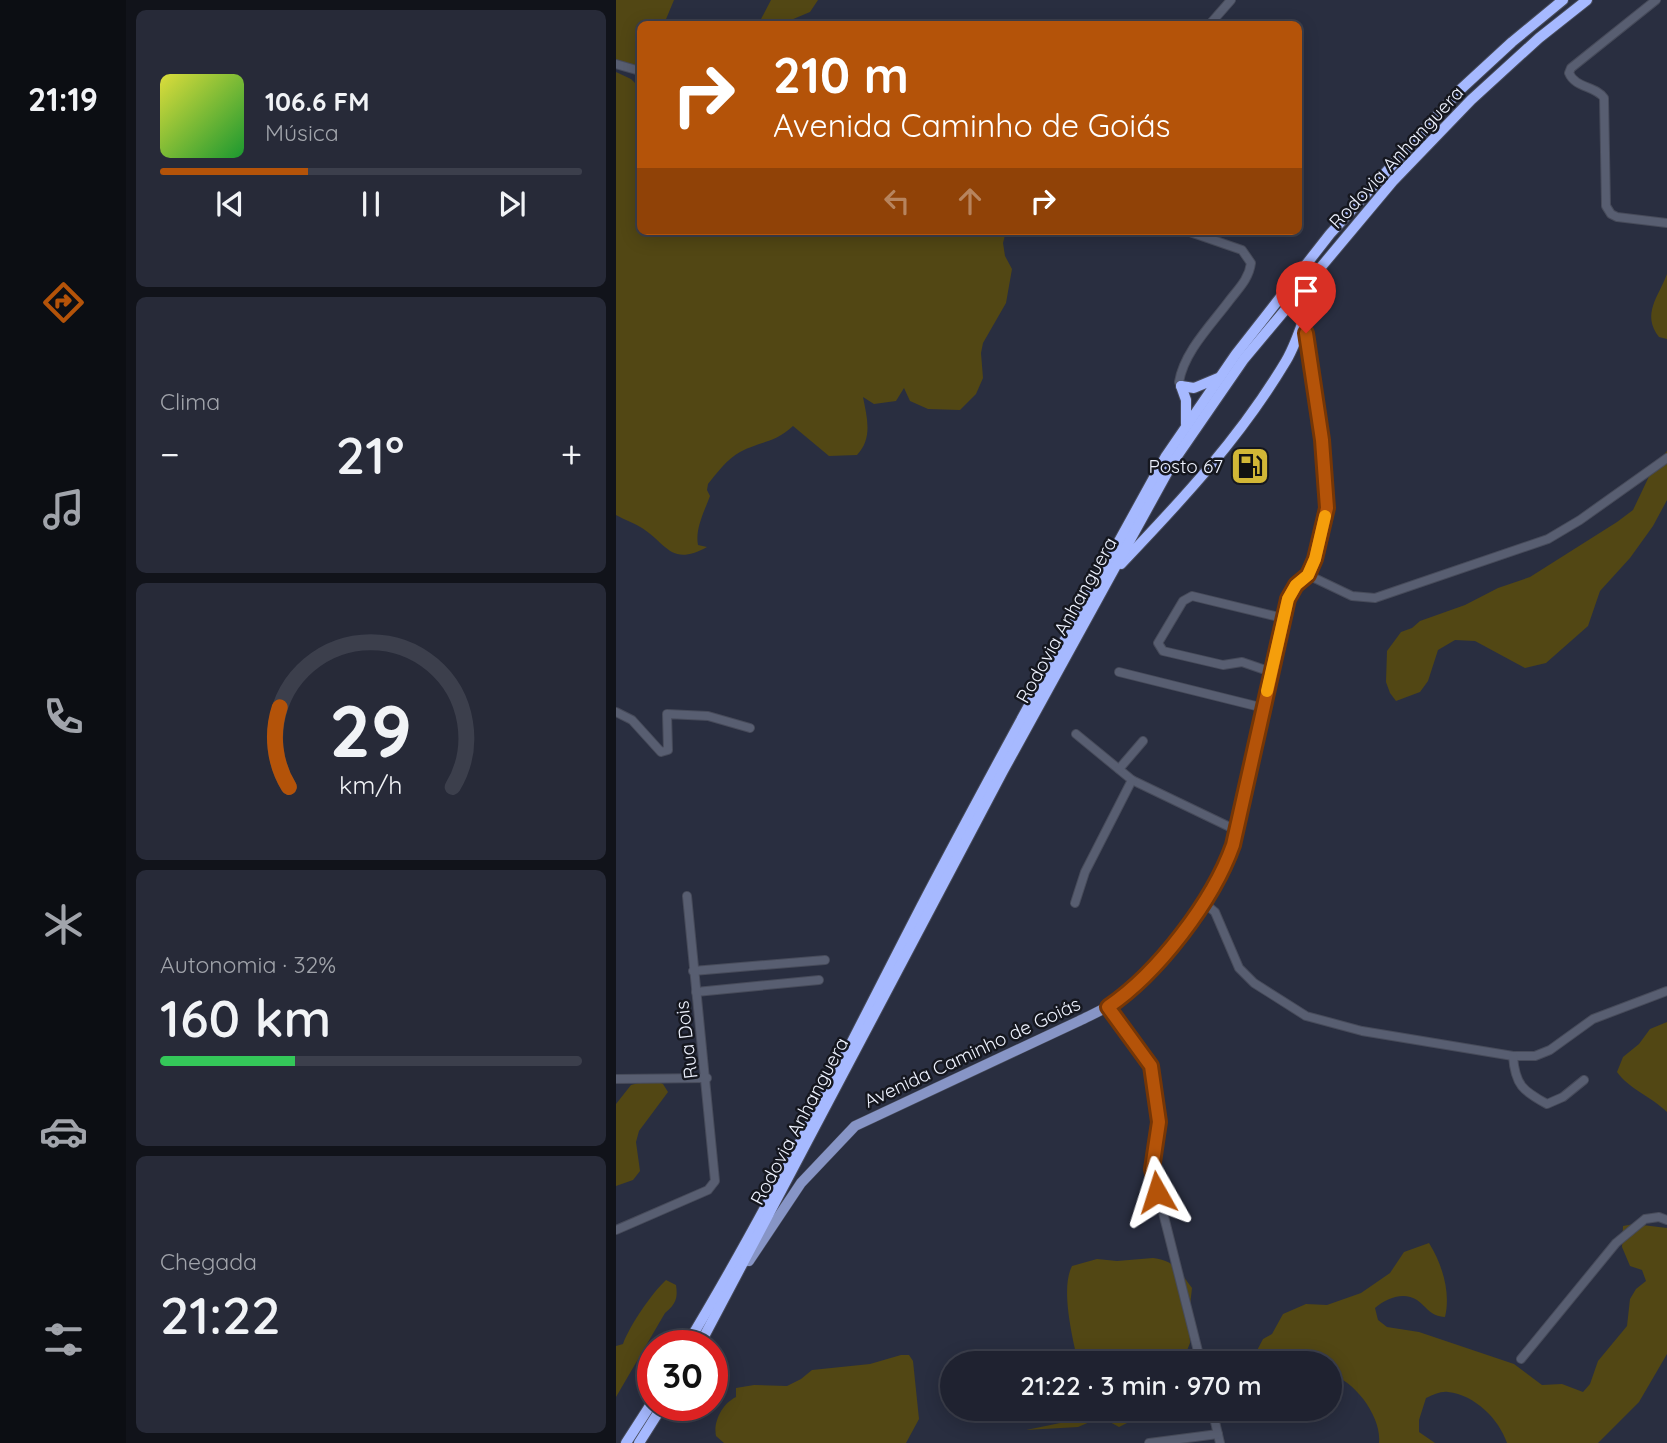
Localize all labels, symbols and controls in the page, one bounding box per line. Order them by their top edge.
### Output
text: 210 m [773,44,909,105]
icon: right [658,49,749,140]
text: 21:19 [28,79,98,119]
street label: Rodovia Anhanguera [1324,81,1468,233]
text: 106.6 FM [265,85,370,118]
text: Avenida Caminho de Goiás [773,105,1171,145]
text: Música [265,118,339,147]
icon: left [878,182,916,220]
icon: ahead [951,182,989,220]
icon: right [1024,182,1062,220]
icon: previous [211,185,249,223]
icon: pause [352,185,390,223]
icon: next [493,185,531,223]
pin [1276,261,1336,333]
icon: arrive [1287,272,1325,310]
icon: directions [39,278,88,327]
text: Clima [160,387,220,416]
text: 21° [336,422,404,487]
text: − [160,430,180,478]
text: + [561,430,582,478]
fuel station icon: Posto 67 [1229,445,1271,487]
place label: Posto 67 [1149,454,1223,478]
icon: music [39,485,88,534]
street label: Rodovia Anhanguera [1010,533,1122,707]
text: 29 [330,685,412,776]
icon: phone [39,692,88,741]
text: km/h [339,769,403,800]
icon: climate [39,900,88,949]
text: Autonomia · 32% [160,950,336,979]
text: 160 km [160,985,331,1050]
street label: Avenida Caminho de Goiás [860,991,1084,1113]
street label: Rua Dois [669,1000,703,1080]
street label: Rodovia Anhanguera [745,1033,853,1209]
icon: car [39,1107,88,1156]
position arrow [1120,1155,1194,1229]
text: Chegada [160,1247,257,1276]
text: 21:22 [160,1282,281,1347]
icon: filters [39,1315,88,1364]
speed limit sign: 30 [637,1330,728,1421]
text: 21:22 · 3 min · 970 m [1020,1369,1262,1402]

